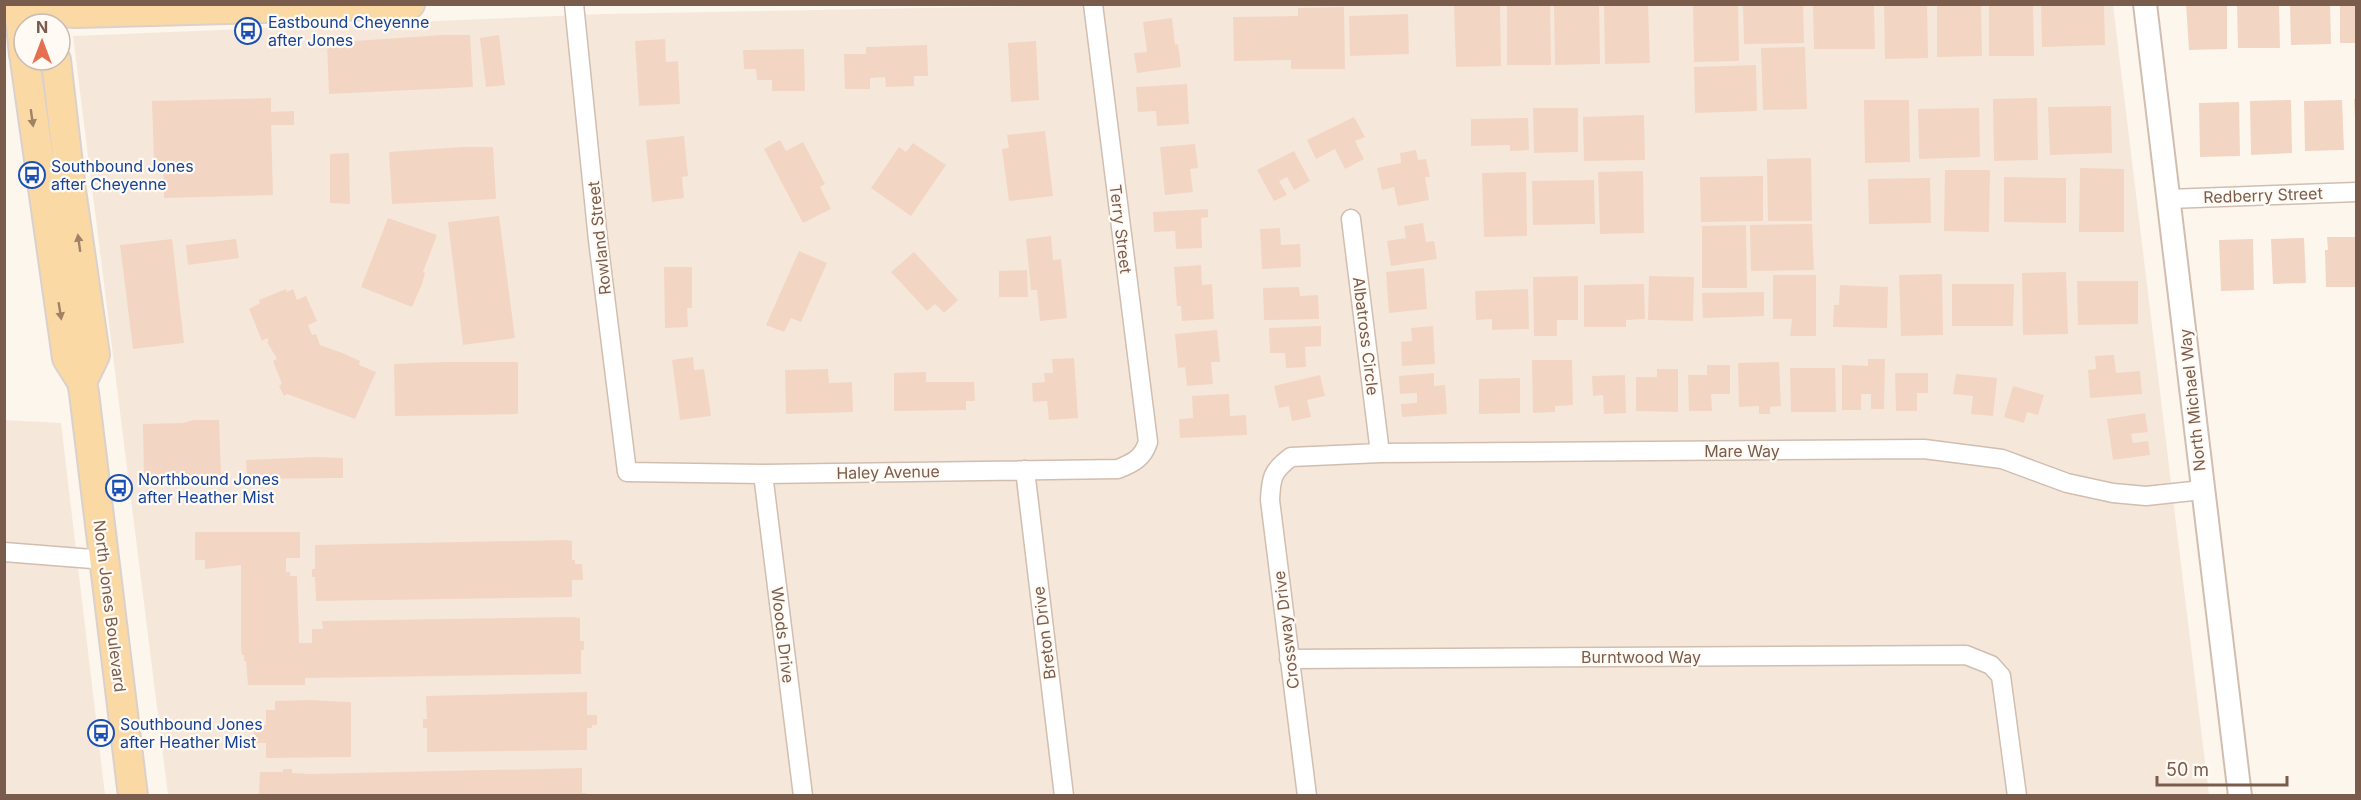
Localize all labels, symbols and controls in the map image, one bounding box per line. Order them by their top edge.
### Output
north arrow [12,12,72,72]
place label: Eastbound Cheyenne after Jones [268,12,429,50]
bus stop icon: Eastbound Cheyenne after Jones [233,16,263,46]
text: N [36,17,48,37]
one-way arrow [28,109,37,128]
place label: Southbound Jones after Cheyenne [51,156,194,194]
bus stop icon: Southbound Jones after Cheyenne [17,160,47,190]
street label: Rowland Street [583,180,615,296]
street label: Terry Street [1106,183,1136,275]
street label: Redberry Street [2203,183,2323,207]
one-way arrow [74,234,83,253]
street label: Albatross Circle [1349,275,1383,397]
one-way arrow [55,302,64,321]
street label: North Michael Way [2175,328,2209,472]
street label: Mare Way [1704,441,1780,461]
street label: Haley Avenue [836,461,940,483]
place label: Northbound Jones after Heather Mist [138,469,279,507]
bus stop icon: Northbound Jones after Heather Mist [104,473,134,503]
street label: North Jones Boulevard [90,519,130,693]
street label: Crossway Drive [1269,570,1303,690]
street label: Breton Drive [1028,585,1060,681]
street label: Woods Drive [767,586,799,684]
street label: Burntwood Way [1581,647,1701,667]
place label: Southbound Jones after Heather Mist [120,714,263,752]
bus stop icon: Southbound Jones after Heather Mist [86,718,116,748]
scale bar [2157,749,2288,787]
text: 50 m [2166,759,2209,780]

